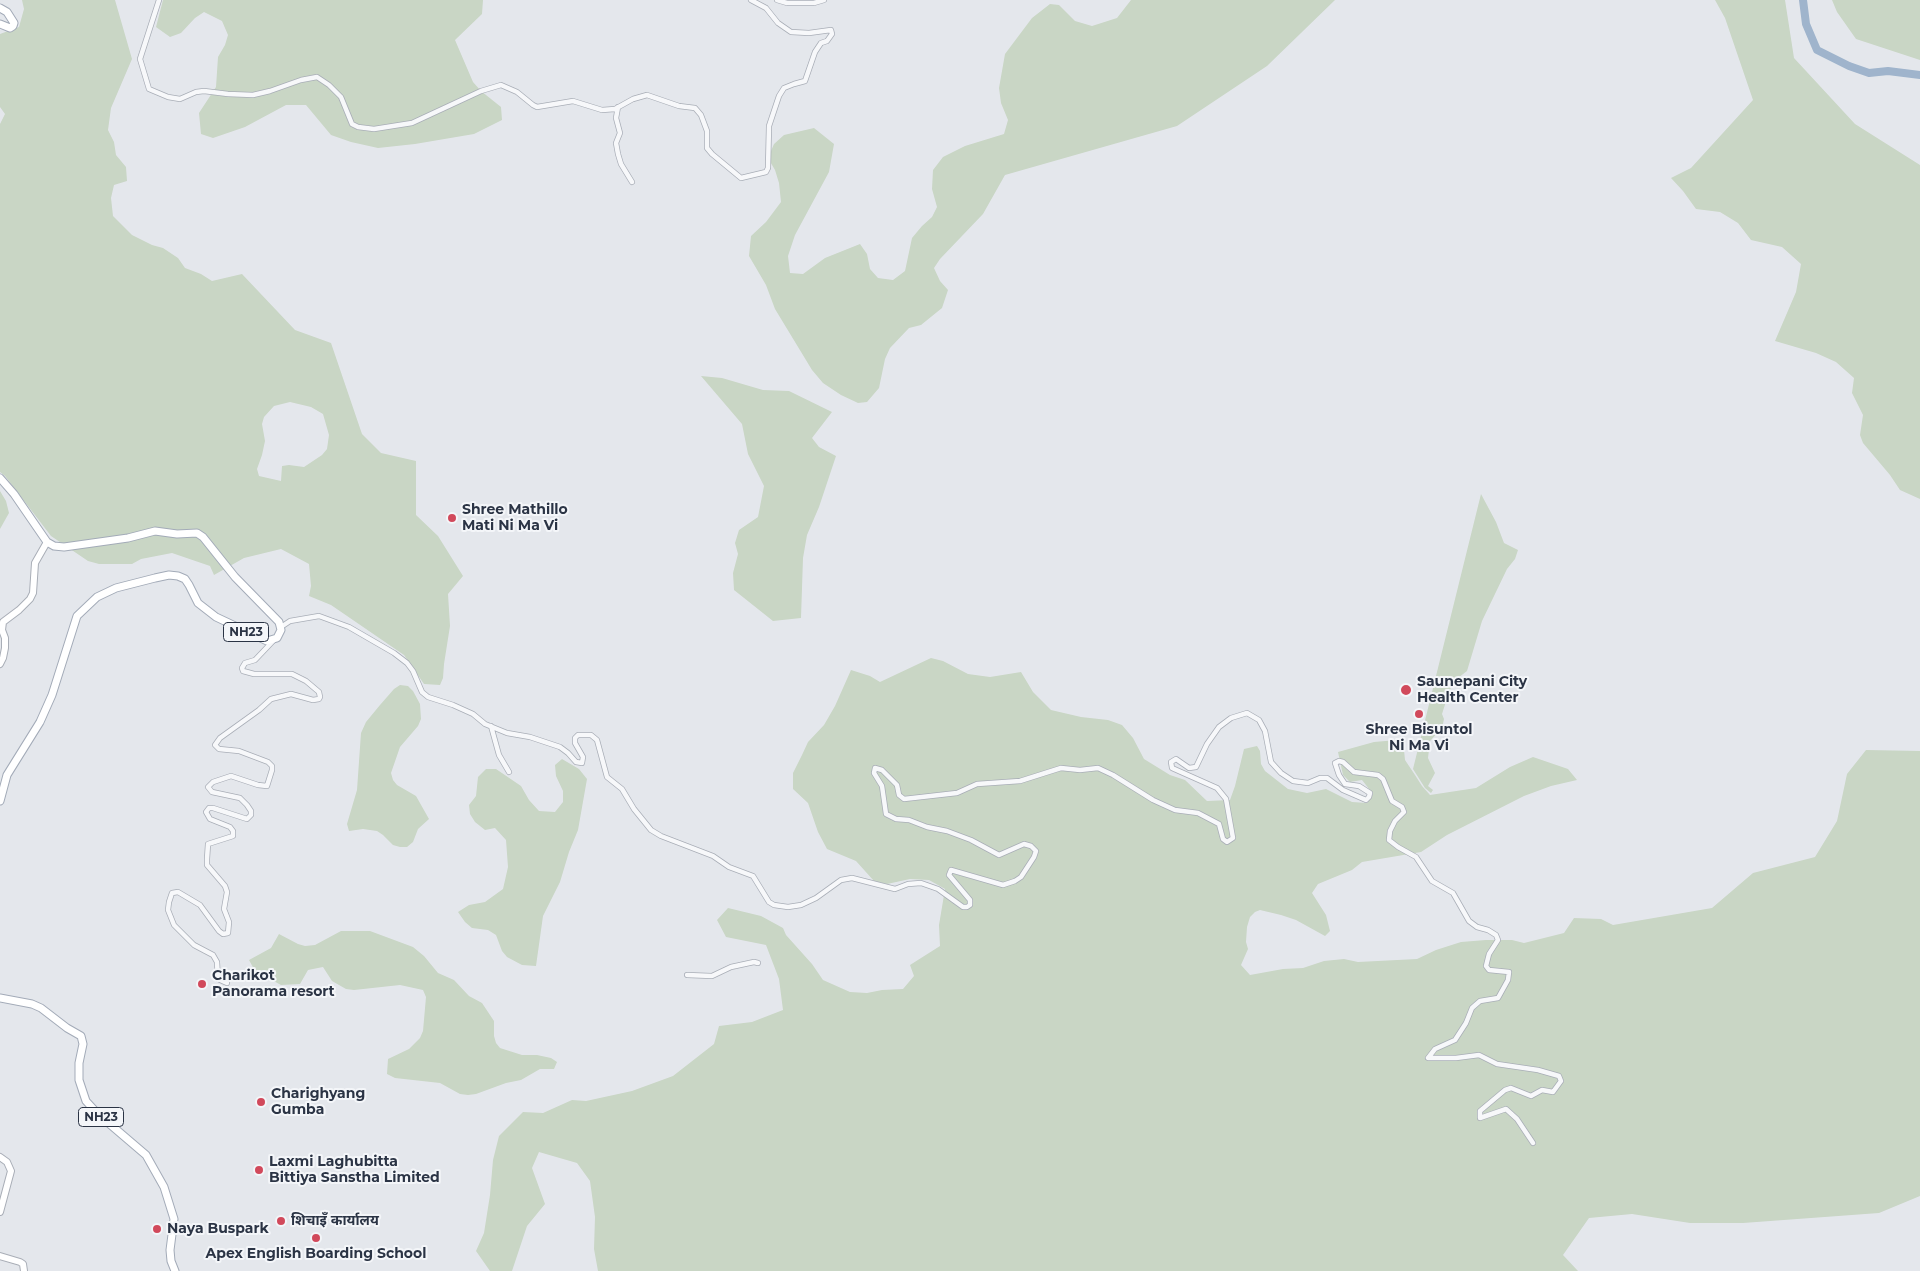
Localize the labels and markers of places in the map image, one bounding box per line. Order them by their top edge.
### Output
place label: Shree Mathillo Mati Ni Ma Vi [462,502,568,534]
marker: Shree Mathillo Mati Ni Ma Vi [446,512,458,524]
place label: Saunepani City Health Center [1417,674,1527,706]
marker: Saunepani City Health Center [1399,683,1413,697]
marker: Shree Bisuntol Ni Ma Vi [1413,708,1425,720]
place label: Shree Bisuntol Ni Ma Vi [1365,722,1473,754]
place label: Charikot Panorama resort [212,968,335,1000]
marker: Charikot Panorama resort [196,978,208,990]
place label: Charighyang Gumba [271,1086,365,1118]
marker: Charighyang Gumba [255,1096,267,1108]
place label: Laxmi Laghubitta Bittiya Sanstha Limited [269,1154,440,1186]
marker: Laxmi Laghubitta Bittiya Sanstha Limited [253,1164,265,1176]
place label: शिचाइँ कार्यालय [291,1213,379,1229]
marker: शिचाइँ कार्यालय [275,1215,287,1227]
place label: Naya Buspark [167,1221,269,1237]
marker: Naya Buspark [151,1223,163,1235]
marker: Apex English Boarding School [310,1232,322,1244]
place label: Apex English Boarding School [206,1246,426,1262]

